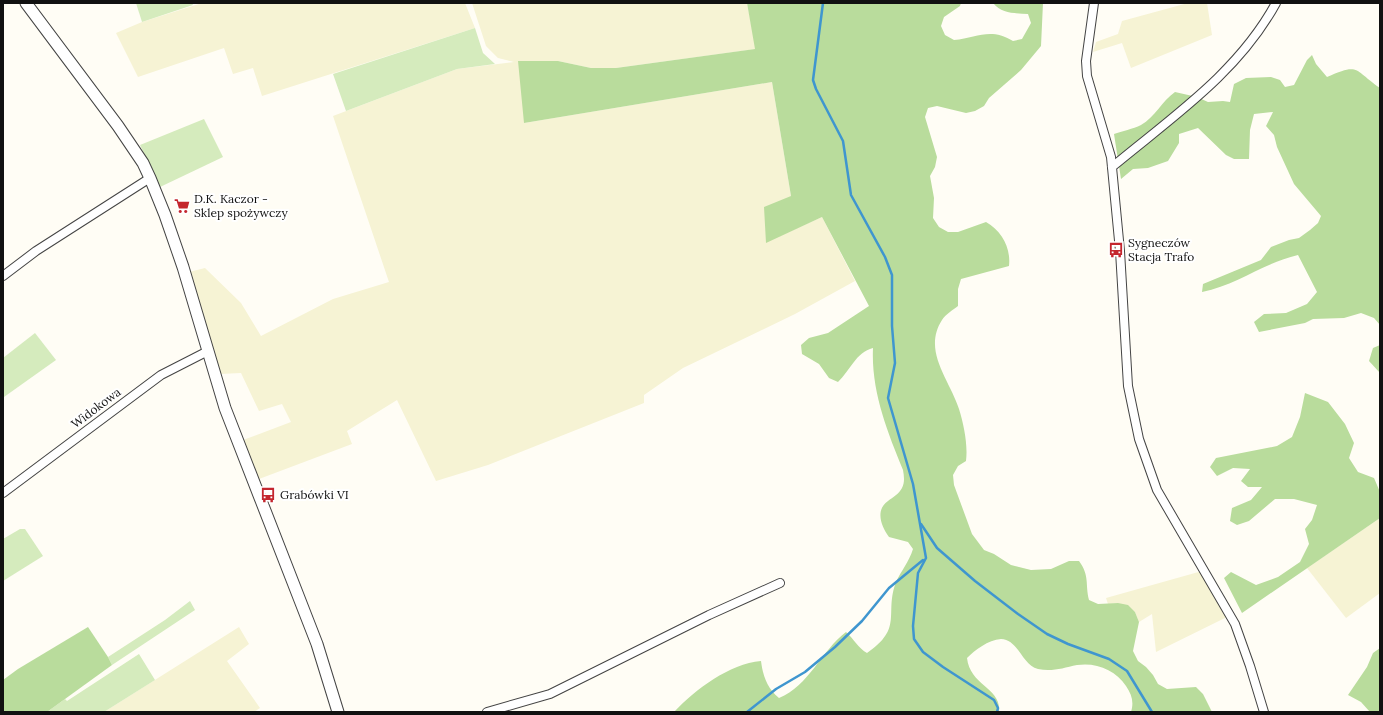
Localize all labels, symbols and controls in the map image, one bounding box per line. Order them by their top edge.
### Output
place label: D.K. Kaczor - Sklep spożywczy [194,191,288,220]
supermarket icon: D.K. Kaczor - Sklep spożywczy [173,197,191,215]
place label: Sygneczów Stacja Trafo [1128,235,1194,264]
bus stop icon: Sygneczów Stacja Trafo [1107,241,1125,259]
street label: Widokowa [68,384,123,431]
bus stop icon: Grabówki VI [259,486,277,504]
place label: Grabówki VI [280,487,349,502]

